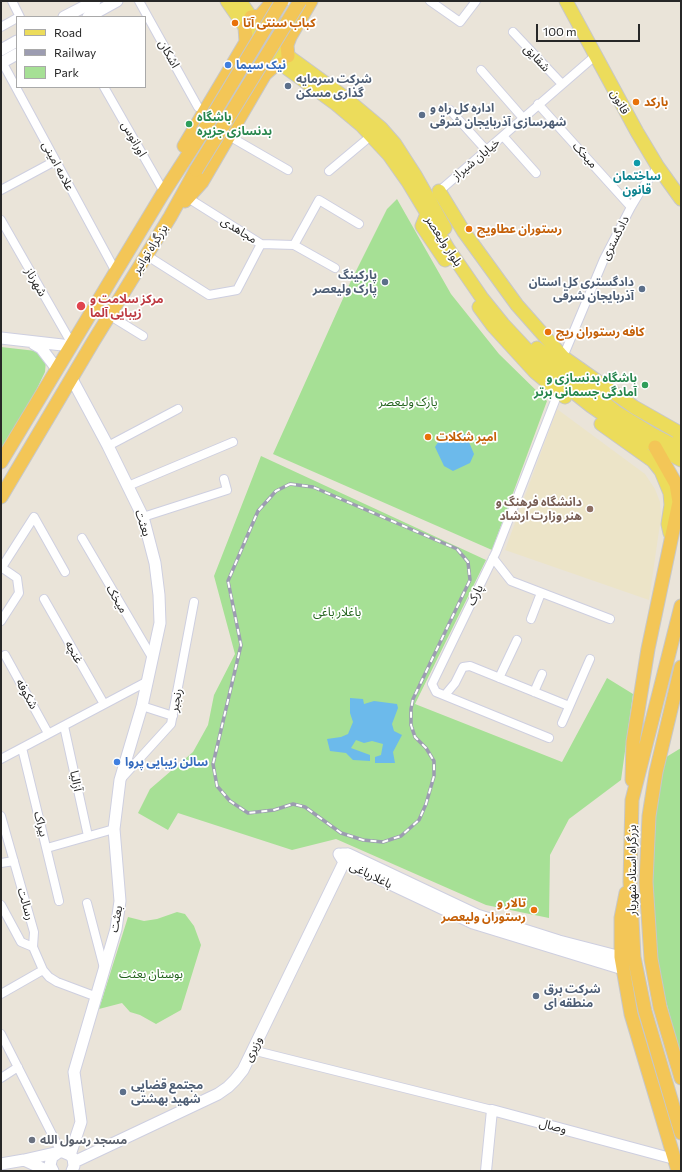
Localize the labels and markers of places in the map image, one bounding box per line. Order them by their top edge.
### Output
place label: کباب سنتی آتا [243,16,316,30]
marker: کباب سنتی آتا [230,18,240,28]
place label: نیک سیما [236,58,286,72]
marker: نیک سیما [223,60,233,70]
place label: شرکت سرمایه گذاری مسکن [296,72,372,100]
marker: شرکت سرمایه گذاری مسکن [283,81,293,91]
place label: بارکد [644,95,668,109]
marker: بارکد [631,97,641,107]
place label: اداره کل راه و شهرسازی آذربایجان شرقی [430,101,566,129]
place label: باشگاه بدنسازی جزیره [197,110,272,138]
marker: اداره کل راه و شهرسازی آذربایجان شرقی [417,110,427,120]
marker: باشگاه بدنسازی جزیره [184,119,194,129]
marker: ساختمان قانون [632,158,642,168]
place label: ساختمان قانون [613,169,661,197]
place label: رستوران عطاویچ [477,222,562,236]
marker: رستوران عطاویچ [464,224,474,234]
place label: پارکینگ پارک ولیعصر [313,268,377,296]
place label: دادگستری کل استان آذربایجان شرقی [529,275,634,303]
marker: پارکینگ پارک ولیعصر [380,277,390,287]
marker: دادگستری کل استان آذربایجان شرقی [637,284,647,294]
place label: مرکز سلامت و زیبایی آلما [90,292,164,320]
marker: مرکز سلامت و زیبایی آلما [75,300,87,312]
place label: کافه رستوران ریچ [556,325,644,339]
marker: کافه رستوران ریچ [543,327,553,337]
place label: باشگاه بدنسازی و آمادگی جسمانی برتر [534,371,637,399]
marker: باشگاه بدنسازی و آمادگی جسمانی برتر [640,380,650,390]
place label: امیر شکلات [436,430,497,444]
marker: امیر شکلات [423,432,433,442]
place label: دانشگاه فرهنگ و هنر وزارت ارشاد [496,495,582,523]
marker: دانشگاه فرهنگ و هنر وزارت ارشاد [585,504,595,514]
place label: سالن زيبايى پروا [125,755,208,769]
marker: سالن زيبايى پروا [112,757,122,767]
place label: تالار و رستوران ولیعصر [441,896,526,924]
marker: تالار و رستوران ولیعصر [529,905,539,915]
place label: شرکت برق منطقه ای [544,982,601,1010]
marker: شرکت برق منطقه ای [531,991,541,1001]
place label: مجتمع قضایی شهید بهشتی [131,1078,203,1106]
marker: مجتمع قضایی شهید بهشتی [118,1087,128,1097]
place label: مسجد رسول الله [40,1133,127,1147]
marker: مسجد رسول الله [27,1135,37,1145]

